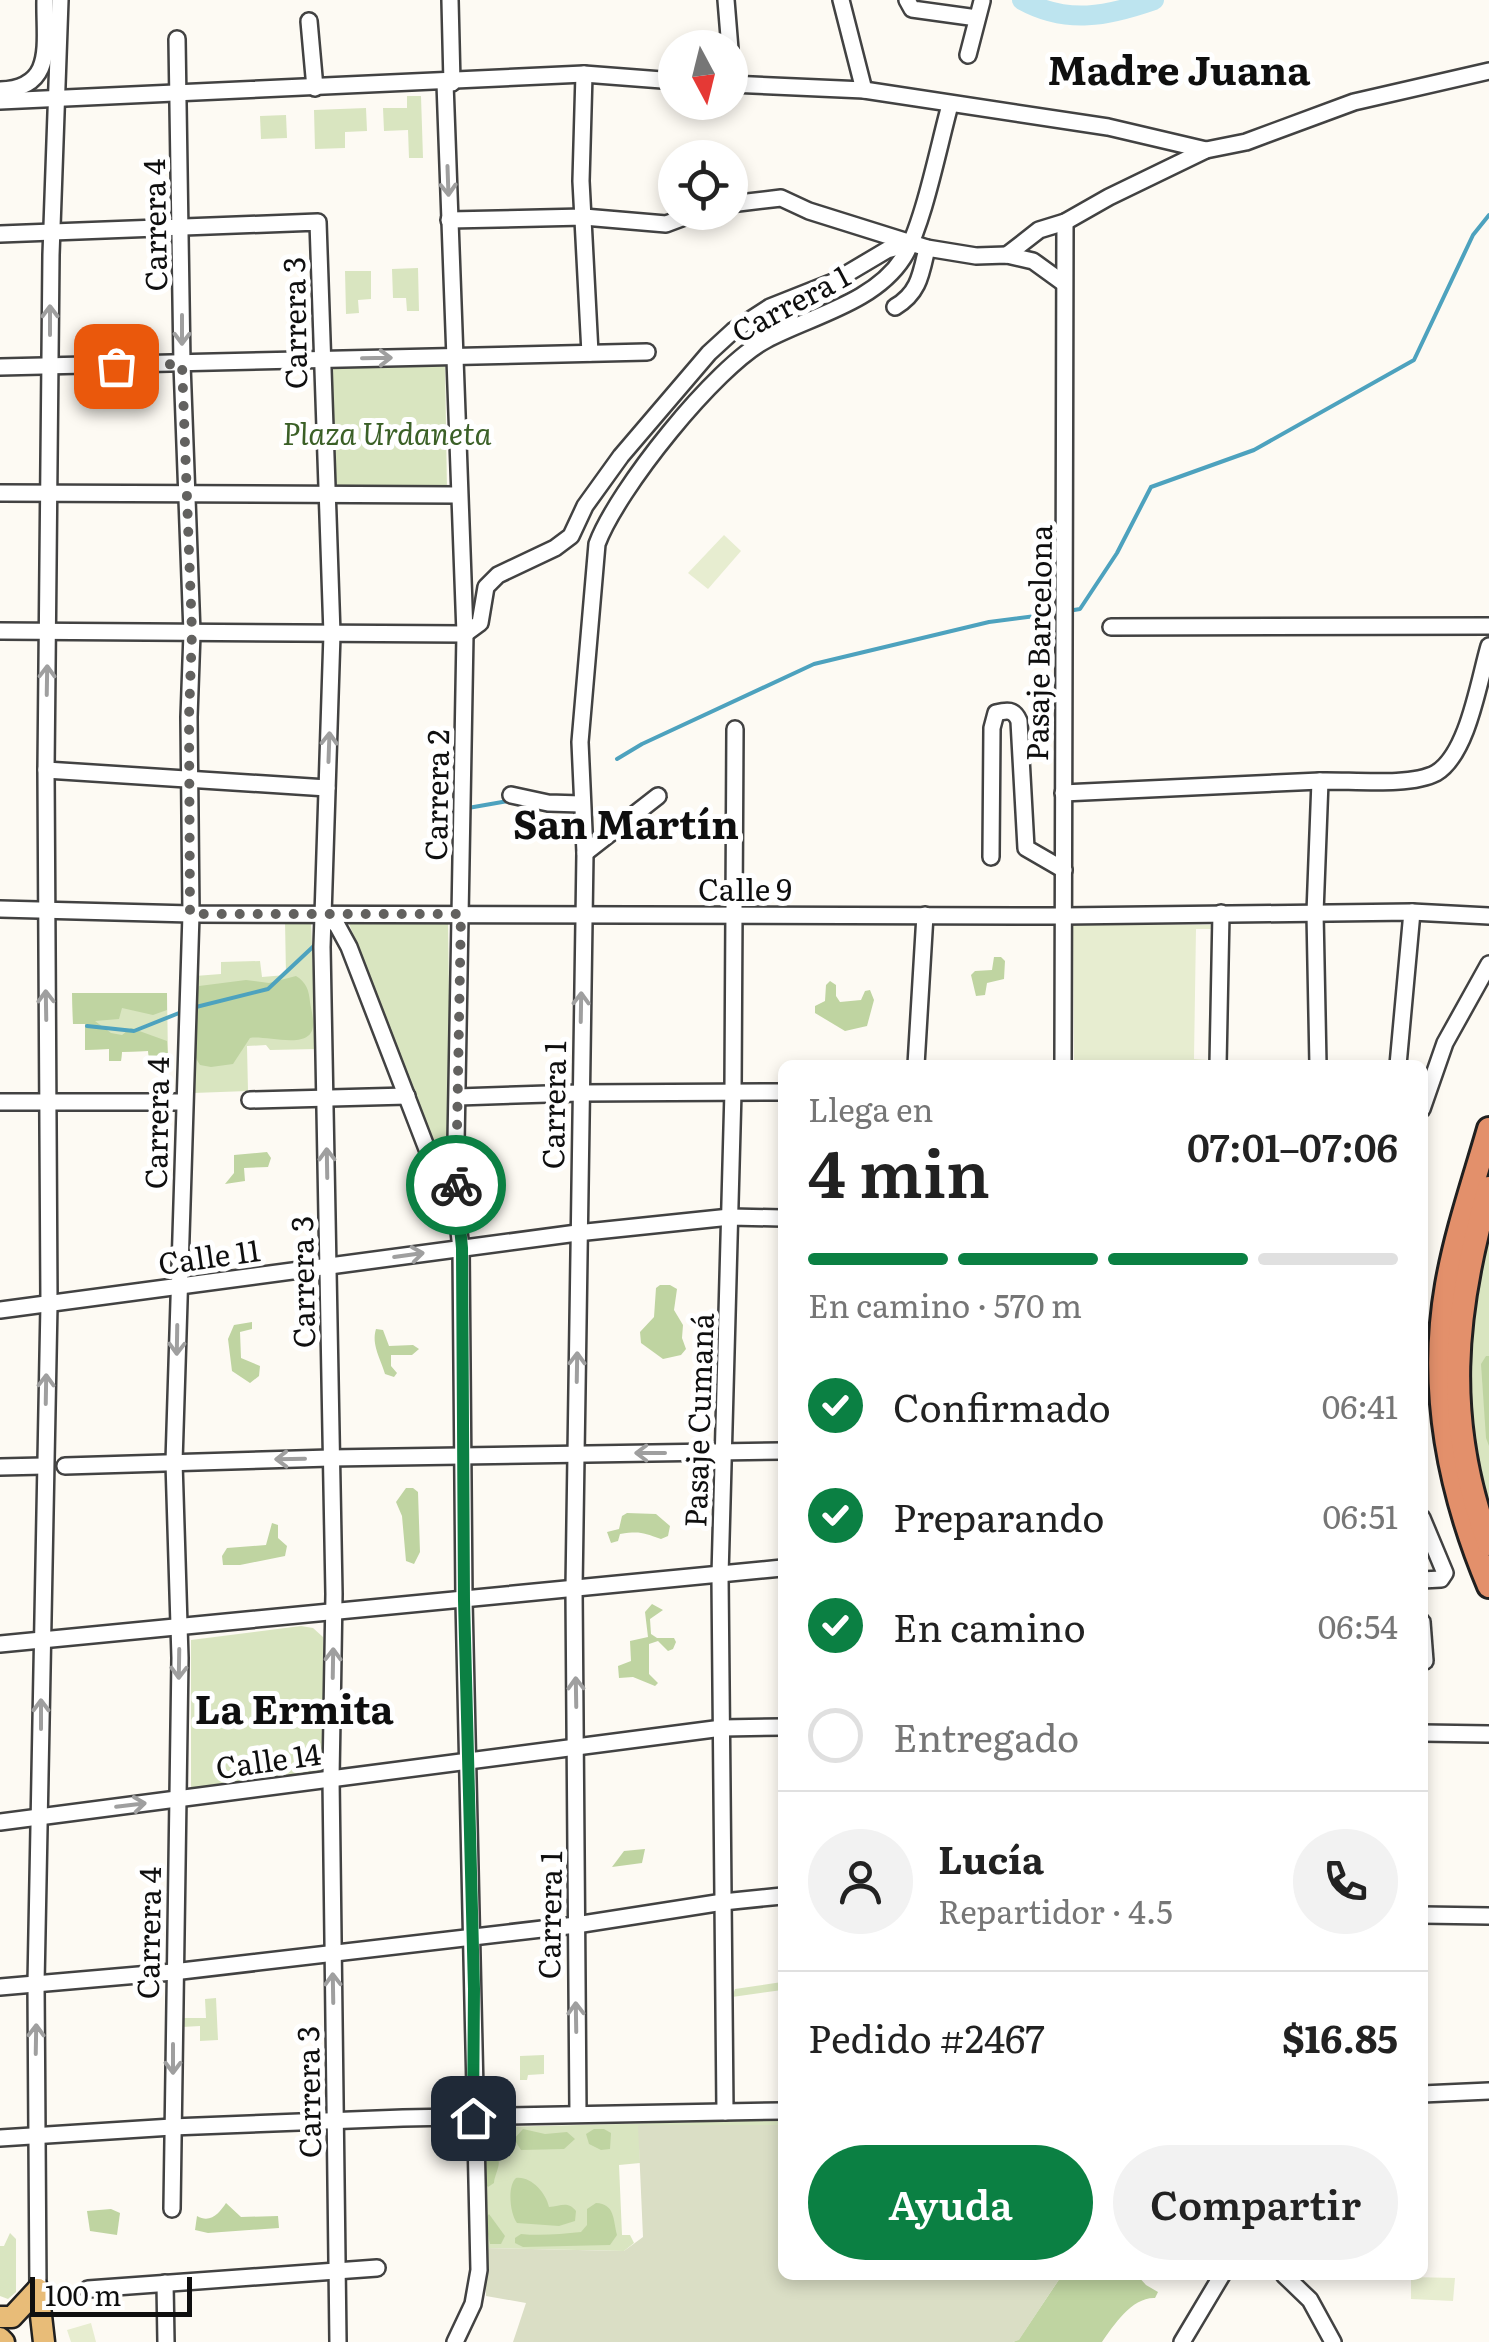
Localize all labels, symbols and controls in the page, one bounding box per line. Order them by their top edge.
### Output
north arrow [658,30,748,120]
map controls [658,30,748,230]
district label: Madre Juana [1048,38,1311,97]
button: locate [658,140,748,230]
street label: Carrera 4 [130,158,176,292]
one-way arrow [438,164,457,196]
street label: Carrera 1 [723,252,857,352]
street label: Carrera 3 [270,256,316,390]
one-way arrow [40,304,60,336]
one-way arrow [172,312,192,345]
pin [74,324,159,409]
icon: bag [89,339,144,394]
one-way arrow [361,348,393,367]
park label: Plaza Urdaneta [282,410,492,454]
street label: Pasaje Barcelona [1013,524,1061,762]
one-way arrow [38,664,56,696]
street label: Carrera 2 [412,729,458,861]
one-way arrow [319,731,338,763]
district label: San Martín [513,792,739,851]
street label: Calle 9 [698,866,792,910]
one-way arrow [36,989,56,1022]
one-way arrow [572,991,591,1023]
street label: Carrera 1 [529,1040,575,1170]
street label: Carrera 4 [132,1056,178,1190]
text: Llega en [808,1084,933,1132]
text: 07:01–07:06 [1187,1117,1398,1174]
text: 4 min [808,1121,990,1218]
courier [406,1135,506,1235]
one-way arrow [318,1147,337,1179]
icon: bike [429,1158,484,1213]
street label: Carrera 3 [278,1215,324,1349]
street label: Calle 11 [155,1226,263,1284]
one-way arrow [392,1246,425,1264]
text: En camino · 570 m [808,1280,1082,1328]
street label: Pasaje Cumaná [671,1311,723,1528]
one-way arrow [167,1323,186,1355]
one-way arrow [567,1351,586,1383]
one-way arrow [36,1373,56,1406]
text: Confirmado [893,1377,1111,1434]
icon: check [808,1378,863,1433]
text: 06:41 [1322,1381,1398,1429]
one-way arrow [635,1444,668,1462]
one-way arrow [275,1449,307,1468]
text: Preparando [893,1487,1105,1544]
icon: check [808,1488,863,1543]
text: 06:51 [1322,1491,1398,1539]
text: En camino [893,1597,1086,1654]
icon: check [808,1598,863,1653]
text: 06:54 [1318,1601,1398,1649]
one-way arrow [324,1647,343,1679]
one-way arrow [170,1648,188,1680]
one-way arrow [566,1676,585,1708]
district label: La Ermita [194,1677,394,1736]
one-way arrow [32,1698,50,1730]
text: Entregado [893,1707,1079,1764]
street label: Calle 14 [213,1730,323,1788]
one-way arrow [115,1795,147,1814]
button: person [808,1829,913,1934]
text: Lucía [938,1829,1044,1886]
button: phone [1293,1829,1398,1934]
street label: Carrera 1 [525,1850,571,1980]
street label: Carrera 4 [124,1866,170,2000]
text: Repartidor · 4.5 [938,1886,1173,1934]
one-way arrow [324,1972,343,2004]
one-way arrow [566,2001,585,2033]
text: Pedido #2467 [808,2008,1045,2065]
text: $16.85 [1282,2008,1398,2065]
one-way arrow [26,2023,46,2056]
street label: Carrera 3 [284,2025,330,2159]
one-way arrow [163,2043,182,2075]
pin [431,2076,516,2161]
icon: home [446,2091,501,2146]
button: Ayuda [808,2145,1093,2260]
button: Compartir [1113,2145,1398,2260]
scale bar [30,2272,192,2316]
text: 100 m [45,2273,122,2315]

